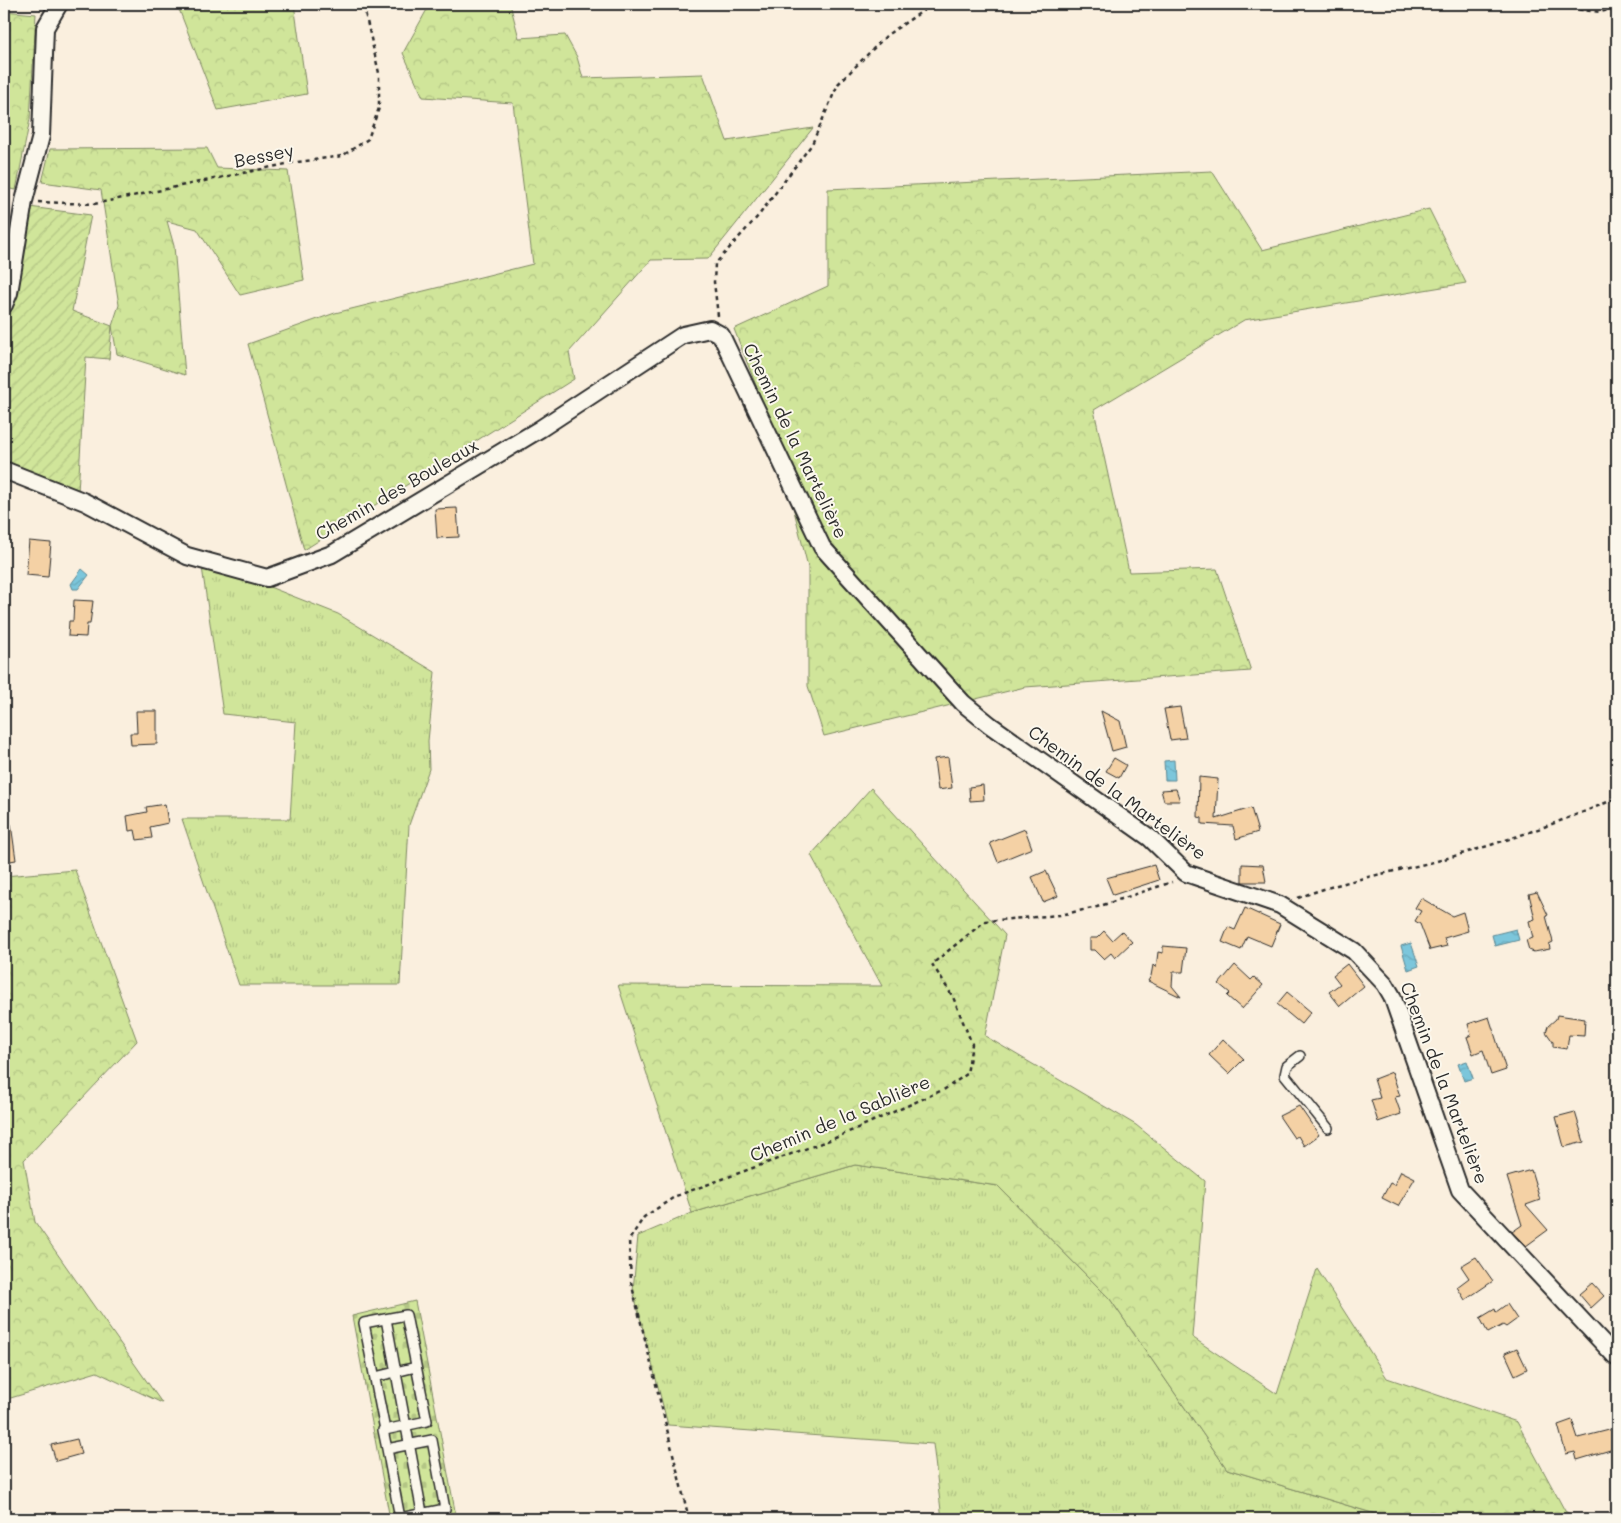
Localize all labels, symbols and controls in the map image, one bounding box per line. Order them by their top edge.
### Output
street label: Bessey [232,137,296,173]
street label: Chemin de la Martelière [738,339,854,542]
street label: Chemin des Bouleaux [311,433,482,546]
street label: Chemin de la Martelière [1024,719,1211,865]
street label: Chemin de la Martelière [1395,978,1495,1187]
street label: Chemin de la Sablière [746,1069,933,1167]

